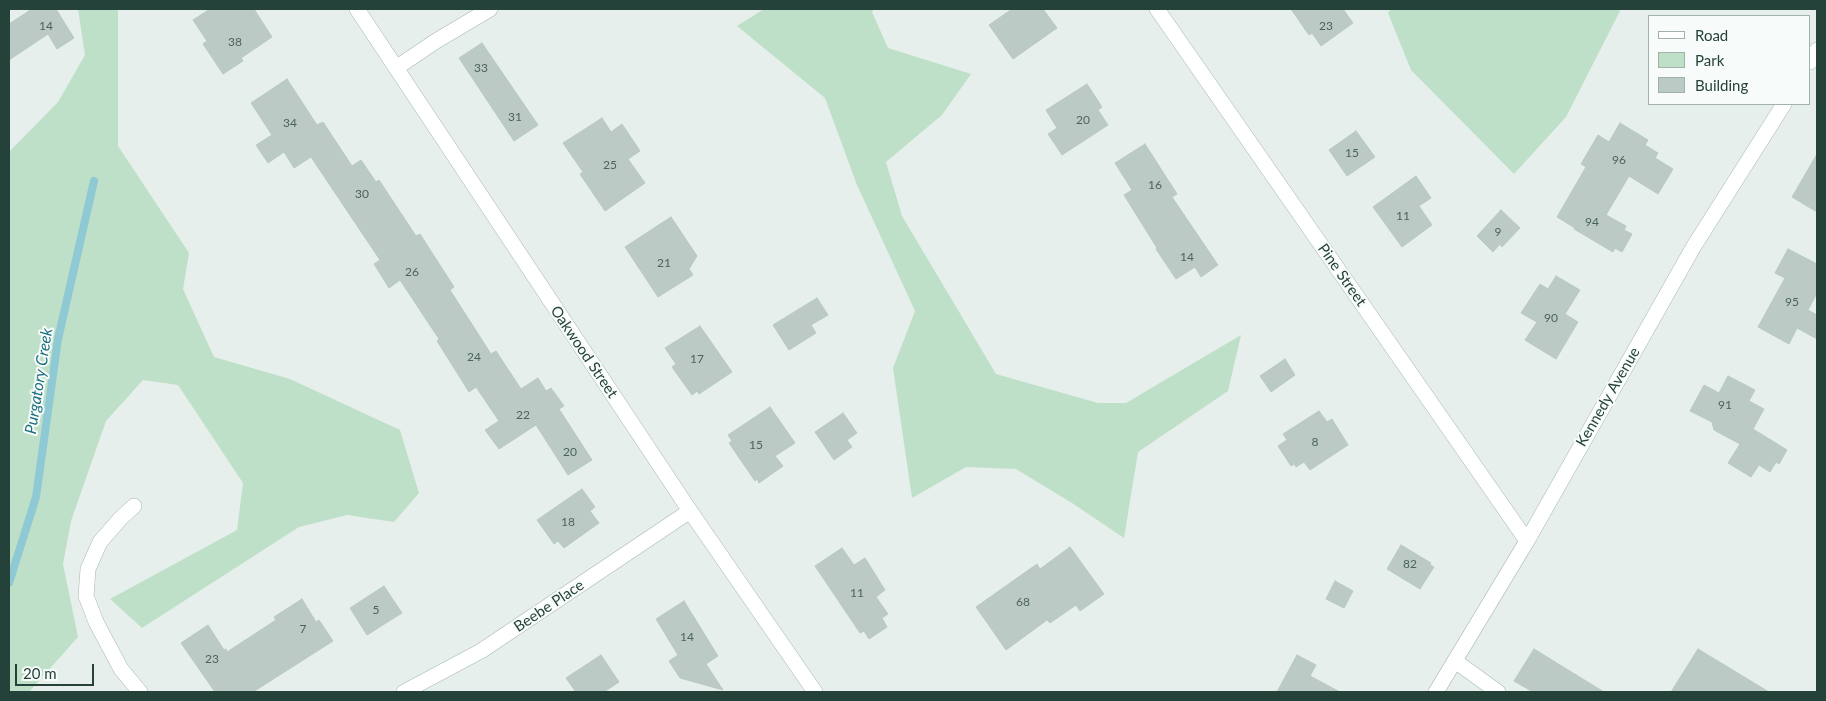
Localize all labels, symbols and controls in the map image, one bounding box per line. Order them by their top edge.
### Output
legend [1648,15,1811,105]
house number: 14 [39,19,53,33]
house number: 23 [1319,19,1333,33]
text: Road [1695,26,1728,44]
house number: 38 [228,35,242,49]
text: Park [1695,51,1724,69]
house number: 33 [474,61,488,75]
text: Building [1695,76,1748,94]
house number: 31 [508,110,522,124]
house number: 20 [1076,113,1090,127]
house number: 34 [283,116,297,130]
house number: 15 [1345,146,1359,160]
house number: 96 [1612,153,1626,167]
house number: 25 [603,158,617,172]
house number: 16 [1148,178,1162,192]
house number: 30 [355,187,369,201]
house number: 11 [1396,209,1410,223]
house number: 94 [1585,215,1599,229]
house number: 9 [1495,225,1501,239]
street label: Pine Street [1314,240,1370,310]
house number: 14 [1180,250,1194,264]
house number: 21 [657,256,671,270]
house number: 26 [405,265,419,279]
house number: 95 [1785,295,1799,309]
street label: Oakwood Street [547,302,621,402]
house number: 90 [1544,311,1558,325]
water label: Purgatory Creek [21,327,57,435]
street label: Kennedy Avenue [1572,344,1644,450]
house number: 24 [467,350,481,364]
house number: 17 [690,352,704,366]
house number: 91 [1718,398,1732,412]
house number: 22 [516,408,530,422]
house number: 8 [1312,435,1318,449]
house number: 15 [749,438,763,452]
house number: 20 [563,445,577,459]
house number: 18 [561,515,575,529]
house number: 82 [1403,557,1417,571]
street label: Beebe Place [511,576,587,636]
house number: 11 [850,586,864,600]
house number: 68 [1016,595,1030,609]
house number: 5 [373,603,379,617]
house number: 7 [300,622,306,636]
house number: 14 [680,630,694,644]
house number: 23 [205,652,219,666]
scale bar [18,654,96,686]
text: 20 m [23,664,57,682]

